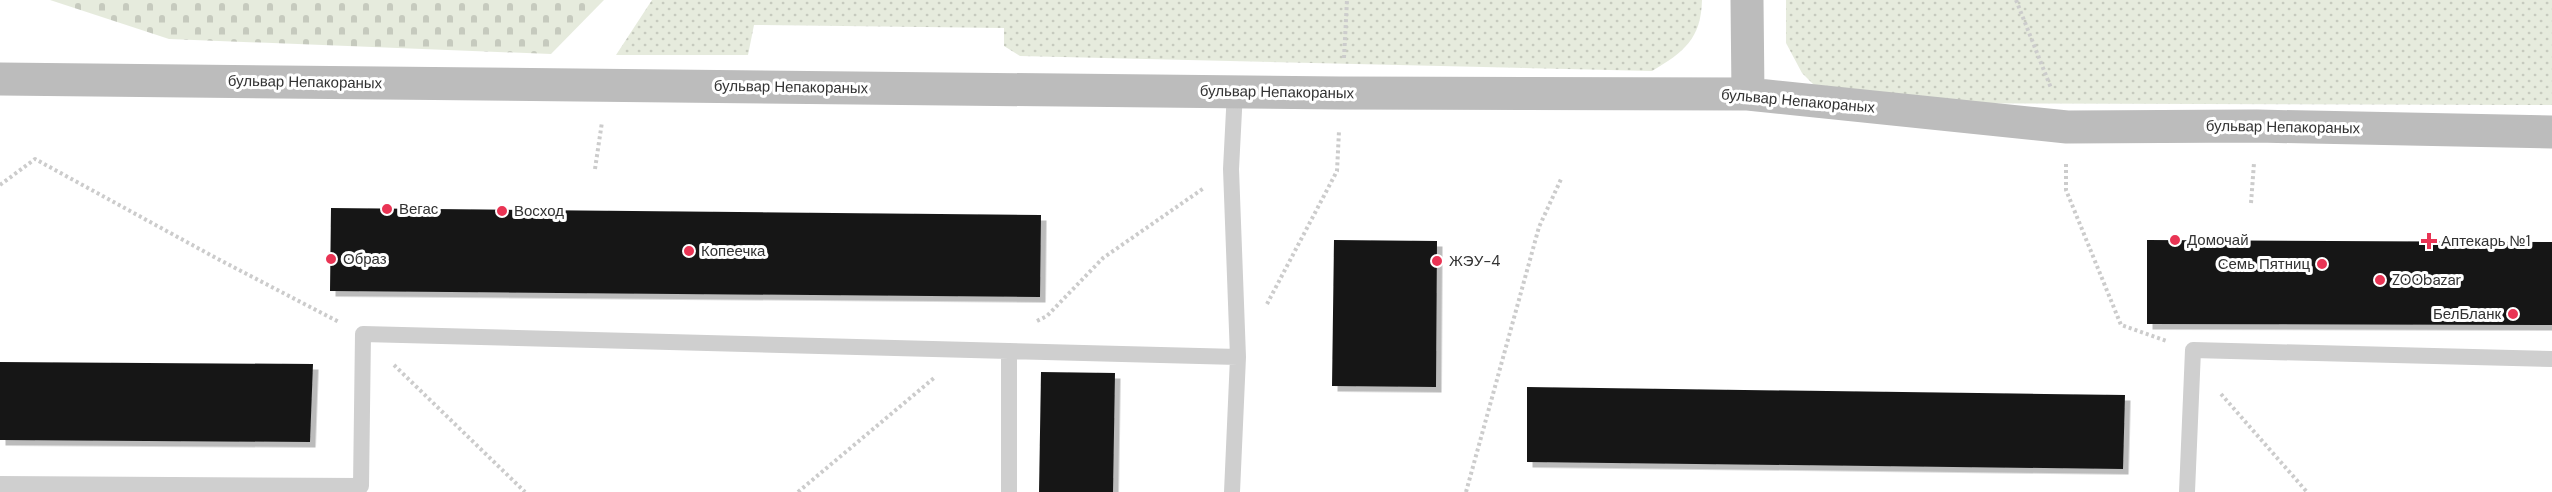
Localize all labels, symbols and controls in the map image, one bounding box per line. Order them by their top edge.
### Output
street label: бульвар Непакораных [228,71,383,93]
street label: бульвар Непакораных [714,76,869,98]
street label: бульвар Непакораных [1200,81,1355,103]
street label: бульвар Непакораных [1720,84,1876,118]
street label: бульвар Непакораных [2206,116,2361,138]
place label: Вегас [399,199,439,219]
place label: Восход [514,201,564,221]
marker: Вегас [380,202,394,216]
marker: Восход [495,204,509,218]
place label: Домочай [2187,230,2249,250]
place label: Аптекарь №1 [2441,231,2530,251]
marker: Домочай [2168,233,2182,247]
marker: Аптекарь №1 [2422,234,2436,248]
place label: Копеечка [701,241,766,261]
marker: Копеечка [682,244,696,258]
place label: Образ [343,249,387,269]
place label: ЖЭУ-4 [1449,251,1500,271]
marker: Образ [324,252,338,266]
marker: ЖЭУ-4 [1430,254,1444,268]
place label: Семь Пятниц [2218,254,2310,274]
marker: Семь Пятниц [2315,257,2329,271]
place label: ZOObazar [2392,270,2462,290]
marker: ZOObazar [2373,273,2387,287]
place label: БелБланк [2433,304,2501,324]
marker: БелБланк [2506,307,2520,321]

